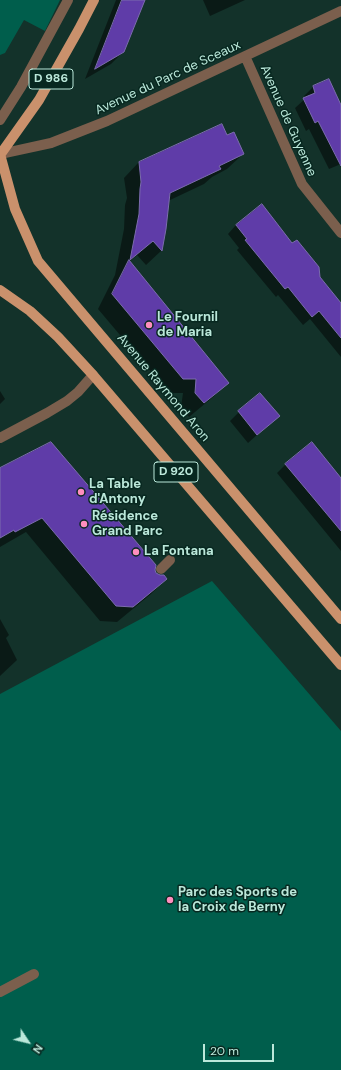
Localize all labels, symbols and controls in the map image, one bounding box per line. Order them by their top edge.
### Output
street label: Avenue du Parc de Sceaux [93,37,243,119]
street label: Avenue de Guyenne [256,63,320,179]
road number: D 986 [29,69,73,89]
place label: Le Fournil de Maria [157,310,218,341]
marker: Le Fournil de Maria [144,320,154,330]
street label: Avenue Raymond Aron [113,331,213,445]
road number: D 920 [154,462,198,482]
place label: La Table d'Antony [89,477,145,508]
marker: La Table d'Antony [76,487,86,497]
place label: Résidence Grand Parc [92,509,163,540]
marker: Résidence Grand Parc [79,519,89,529]
place label: La Fontana [144,544,214,560]
marker: La Fontana [131,547,141,557]
place label: Parc des Sports de la Croix de Berny [178,885,297,916]
marker: Parc des Sports de la Croix de Berny [165,895,175,905]
north arrow [8,1022,48,1062]
scale bar [205,1036,276,1062]
text: N [30,1042,46,1056]
text: 20 m [210,1043,239,1059]

